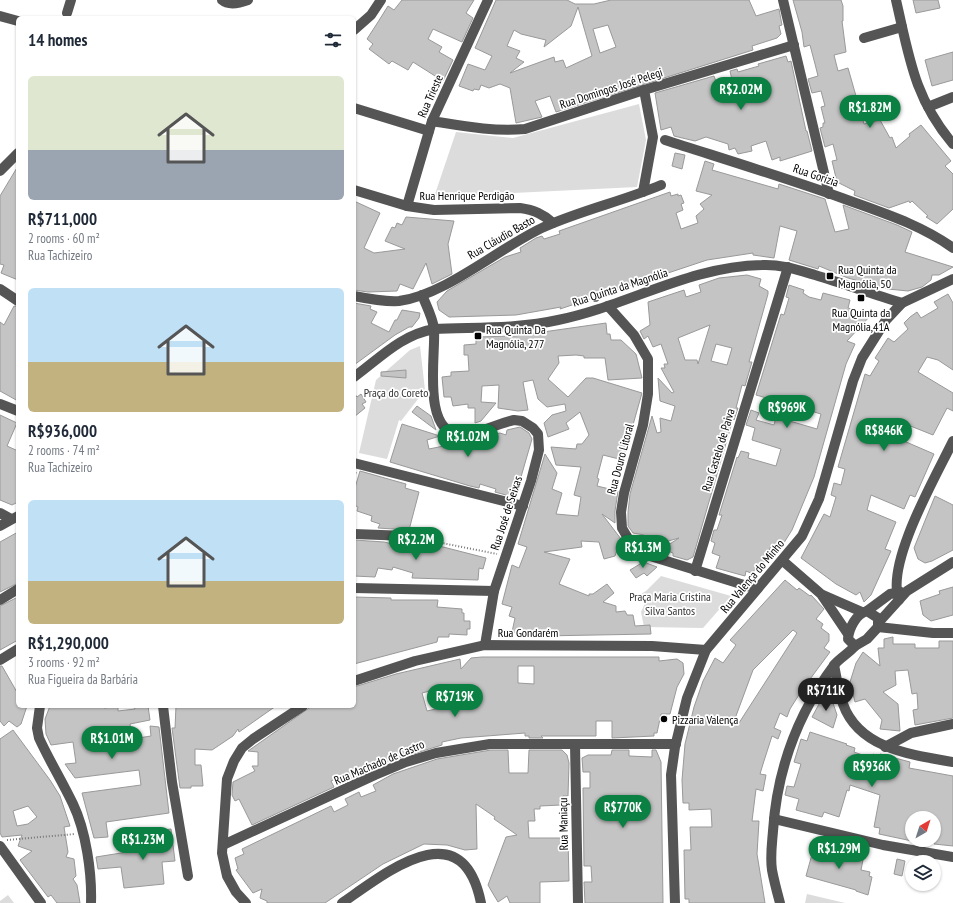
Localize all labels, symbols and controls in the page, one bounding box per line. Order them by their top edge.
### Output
text: 14 homes [28,29,87,51]
icon: filters [322,29,344,51]
street label: Rua Domingos José Pelegi [558,64,664,112]
street label: Rua Trieste [414,72,446,120]
pin: R$2.02M [704,77,778,111]
text: R$2.02M [720,81,762,98]
pin: R$1.82M [833,95,907,129]
text: R$1.82M [849,99,891,116]
icon: home [150,102,222,174]
street label: Rua Gorízia [791,160,841,190]
street label: Rua Henrique Perdigão [419,188,515,203]
text: R$711,000 [28,208,97,230]
street label: Rua Cláudio Basto [465,212,537,262]
text: 2 rooms · 60 m² [28,230,100,247]
text: Rua Tachizeiro [28,247,92,264]
place label: Rua Quinta da Magnólia, 50 [838,262,897,291]
street label: Rua Quinta da Magnólia [570,264,670,309]
marker: Rua Quinta da Magnólia, 50 [825,271,835,281]
marker: Rua Quinta da Magnólia,41A [856,293,866,303]
place label: Rua Quinta da Magnólia,41A [832,305,891,334]
icon: home [150,314,222,386]
place label: Rua Quinta Da Magnólia, 277 [486,322,546,351]
marker: Rua Quinta Da Magnólia, 277 [473,331,483,341]
park label: Praça do Coreto [364,385,428,400]
pin: R$969K [754,395,820,429]
text: R$969K [768,399,806,416]
street label: Rua Castelo de Paiva [698,407,738,493]
pin: R$846K [851,418,917,452]
text: R$936,000 [28,420,97,442]
street label: Rua Douro Litoral [603,422,637,496]
text: R$846K [865,422,903,439]
pin: R$1.02M [431,424,505,458]
text: R$1.02M [447,428,489,445]
text: 2 rooms · 74 m² [28,442,100,459]
text: Rua Tachizeiro [28,459,92,476]
street label: Rua José de Seixas [487,474,525,552]
icon: home [150,526,222,598]
pin: R$2.2M [383,527,449,561]
text: R$2.2M [398,531,434,548]
pin: R$1.3M [610,535,676,569]
street label: Rua Valença do Minho [717,536,787,616]
text: R$1.3M [625,539,661,556]
park label: Praça Maria Cristina Silva Santos [629,589,711,618]
street label: Rua Gondarém [498,625,559,640]
text: R$1,290,000 [28,632,109,654]
text: 3 rooms · 92 m² [28,654,100,671]
text: Rua Figueira da Barbária [28,671,138,688]
pin: R$711K [793,678,859,712]
text: R$711K [807,682,845,699]
pin: R$719K [422,684,488,718]
text: R$719K [436,688,474,705]
place label: Pizzaria Valença [672,712,739,727]
marker: Pizzaria Valença [659,714,669,724]
pin: R$1.01M [75,726,149,760]
text: R$1.01M [91,730,133,747]
street label: Rua Machado de Castro [332,736,426,788]
pin: R$936K [839,754,905,788]
text: R$936K [853,758,891,775]
pin: R$770K [590,795,656,829]
street label: Rua Maniaçu [555,797,571,851]
text: R$770K [604,799,642,816]
north arrow [905,811,941,847]
map controls [905,811,941,891]
pin: R$1.23M [106,827,180,861]
text: R$1.23M [122,831,164,848]
pin: R$1.29M [802,836,876,870]
text: R$1.29M [818,840,860,857]
button: layers [905,855,941,891]

